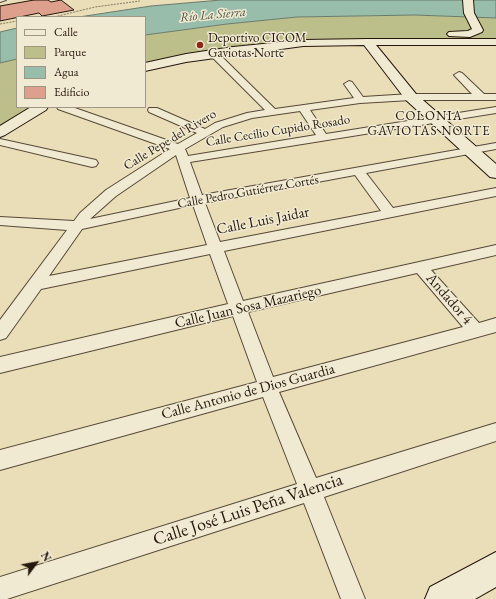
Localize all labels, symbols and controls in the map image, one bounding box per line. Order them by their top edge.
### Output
water label: Río La Sierra [179,4,247,26]
legend [16,16,146,108]
text: Calle [54,24,78,40]
place label: Deportivo CICOM Gaviotas Norte [208,30,307,61]
marker: Deportivo CICOM Gaviotas Norte [195,40,205,50]
text: Parque [54,44,86,60]
text: Agua [54,64,79,80]
text: Edificio [54,84,89,100]
street label: Calle Pepe del Rivero [121,106,219,174]
district label: COLONIA GAVIOTAS NORTE [368,108,490,139]
street label: Calle Cecilio Cupido Rosado [205,112,351,150]
street label: Calle Pedro Gutiérrez Cortés [176,172,320,212]
street label: Calle Luis Jaidar [215,203,311,239]
street label: Andador 4 [422,270,476,328]
street label: Calle Juan Sosa Mazariego [173,281,323,333]
street label: Calle Antonio de Dios Guardia [159,360,337,424]
street label: Calle José Luis Peña Valencia [150,469,346,551]
north arrow [16,543,56,583]
text: N [38,549,54,564]

